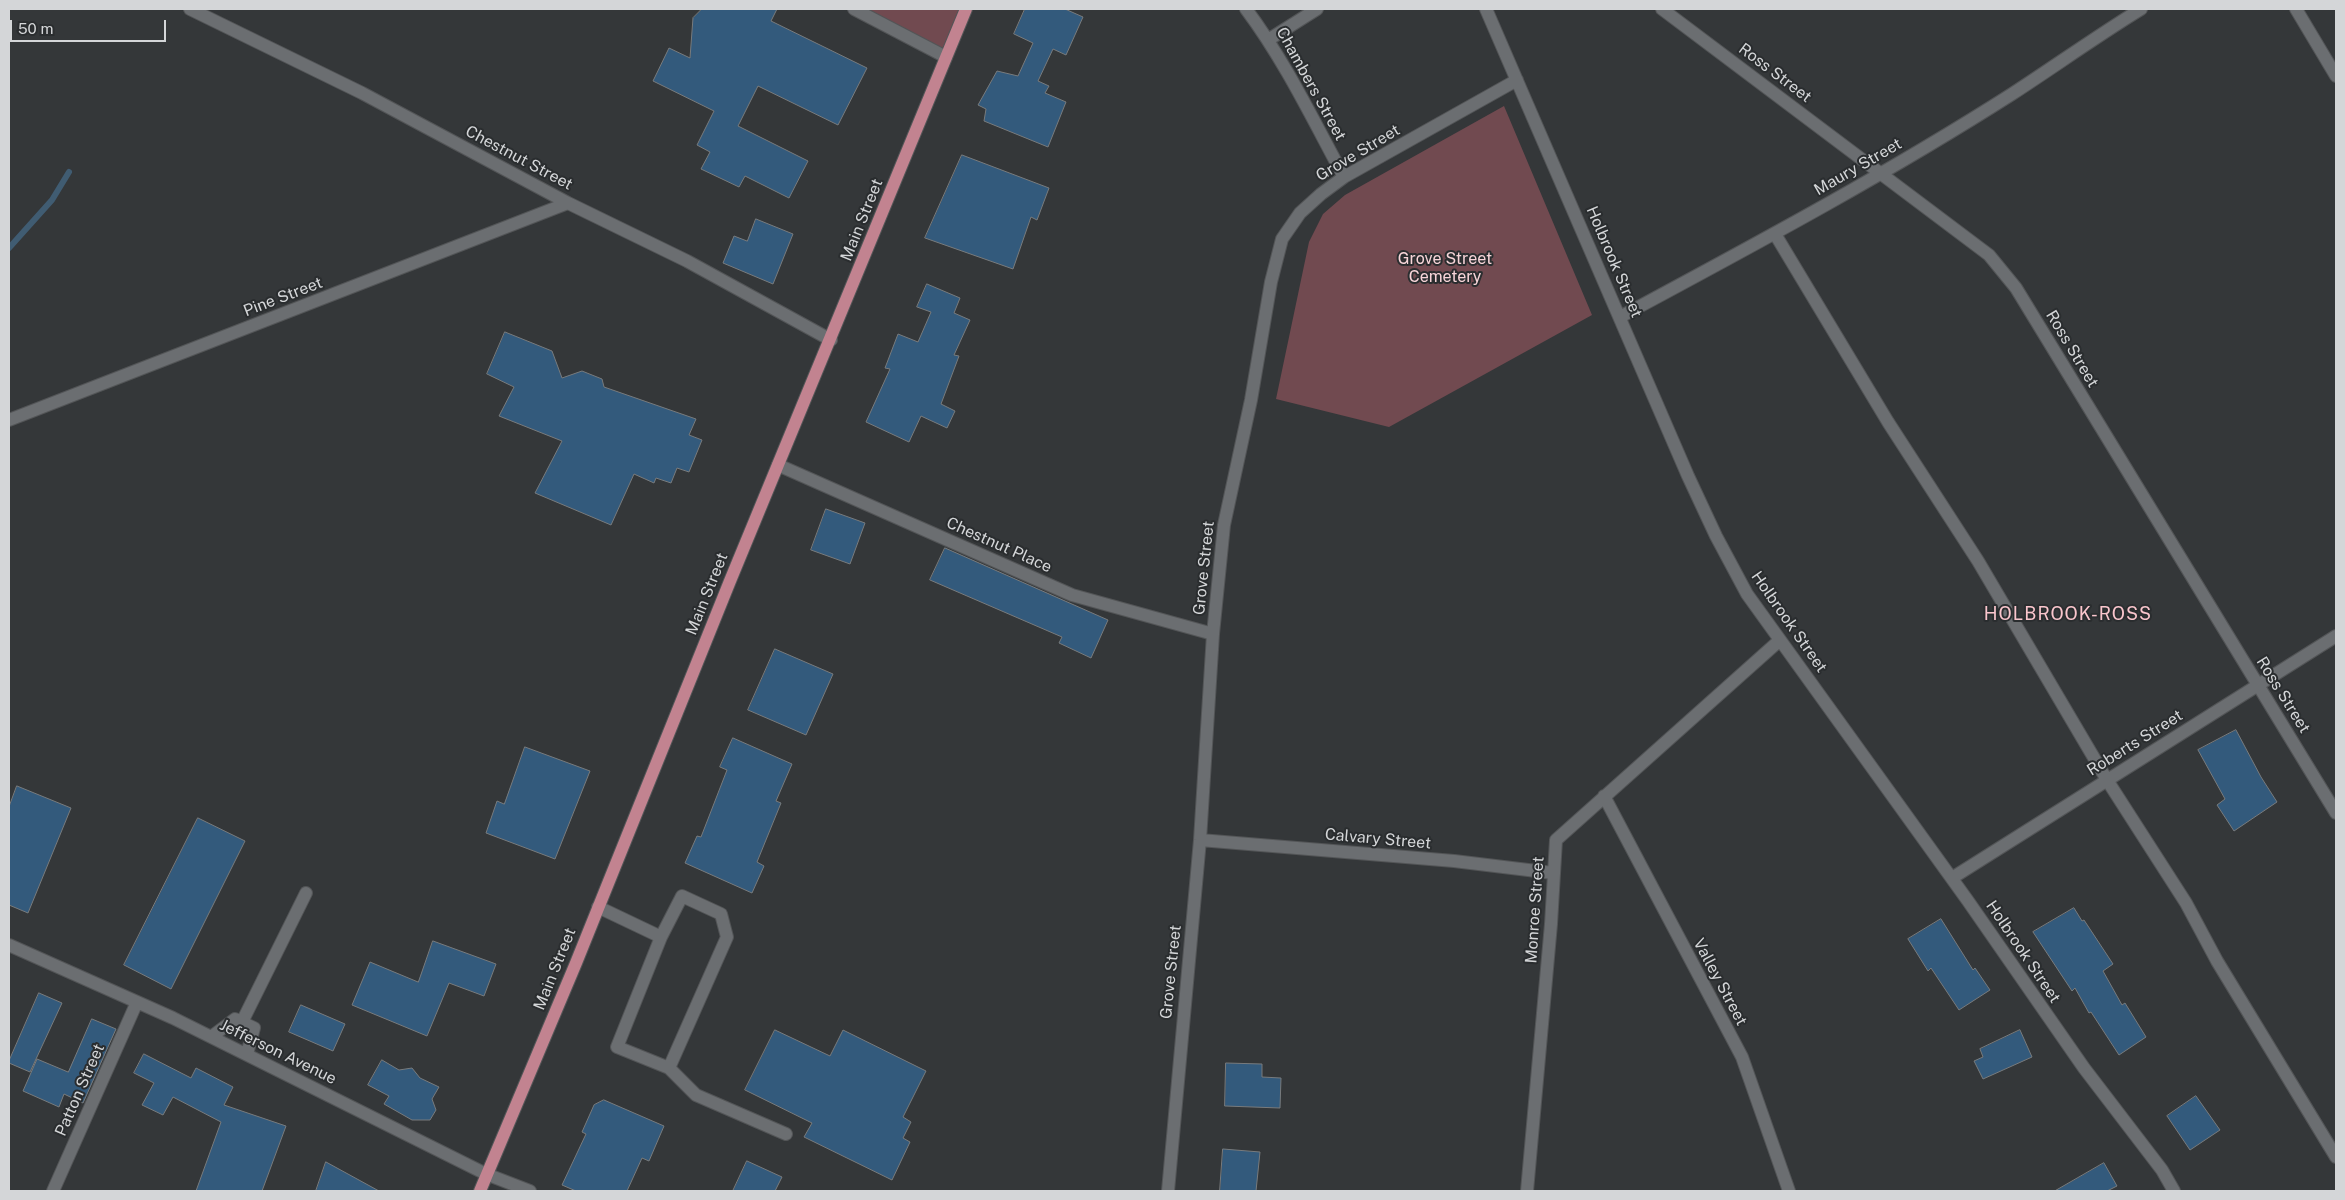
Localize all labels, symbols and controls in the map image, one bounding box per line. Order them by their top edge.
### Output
scale bar [12,10,169,42]
text: 50 m [18,20,53,37]
street label: Chambers Street [1272,24,1350,144]
street label: Ross Street [1735,39,1815,107]
street label: Grove Street [1313,120,1403,186]
street label: Chestnut Street [462,122,576,194]
street label: Maury Street [1811,134,1905,200]
street label: Main Street [837,176,887,264]
street label: Holbrook Street [1582,203,1646,321]
park label: Grove Street Cemetery [1398,249,1492,287]
street label: Pine Street [241,273,325,321]
street label: Ross Street [2042,307,2102,391]
street label: Chestnut Place [943,513,1055,577]
street label: Grove Street [1190,520,1218,616]
street label: Main Street [682,550,732,638]
street label: Holbrook Street [1747,568,1831,676]
district label: HOLBROOK-ROSS [1982,603,2154,625]
street label: Ross Street [2252,653,2314,737]
street label: Roberts Street [2084,706,2186,780]
street label: Calvary Street [1324,825,1432,853]
street label: Monroe Street [1522,856,1548,964]
street label: Holbrook Street [1982,897,2064,1007]
street label: Grove Street [1157,924,1185,1020]
street label: Main Street [530,925,580,1013]
street label: Valley Street [1689,935,1751,1029]
street label: Jefferson Avenue [216,1015,340,1089]
street label: Patton Street [51,1041,109,1139]

